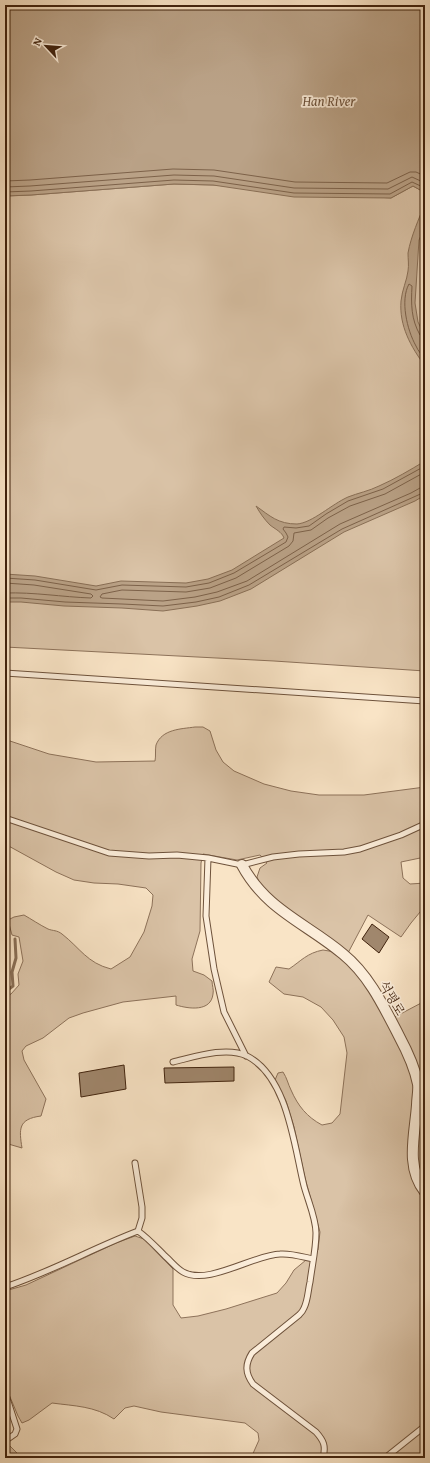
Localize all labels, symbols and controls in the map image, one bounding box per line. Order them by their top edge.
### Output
north arrow [26,26,66,66]
text: N [28,34,46,48]
water label: Han River [301,91,356,111]
street label: 석평로 [374,977,410,1019]

